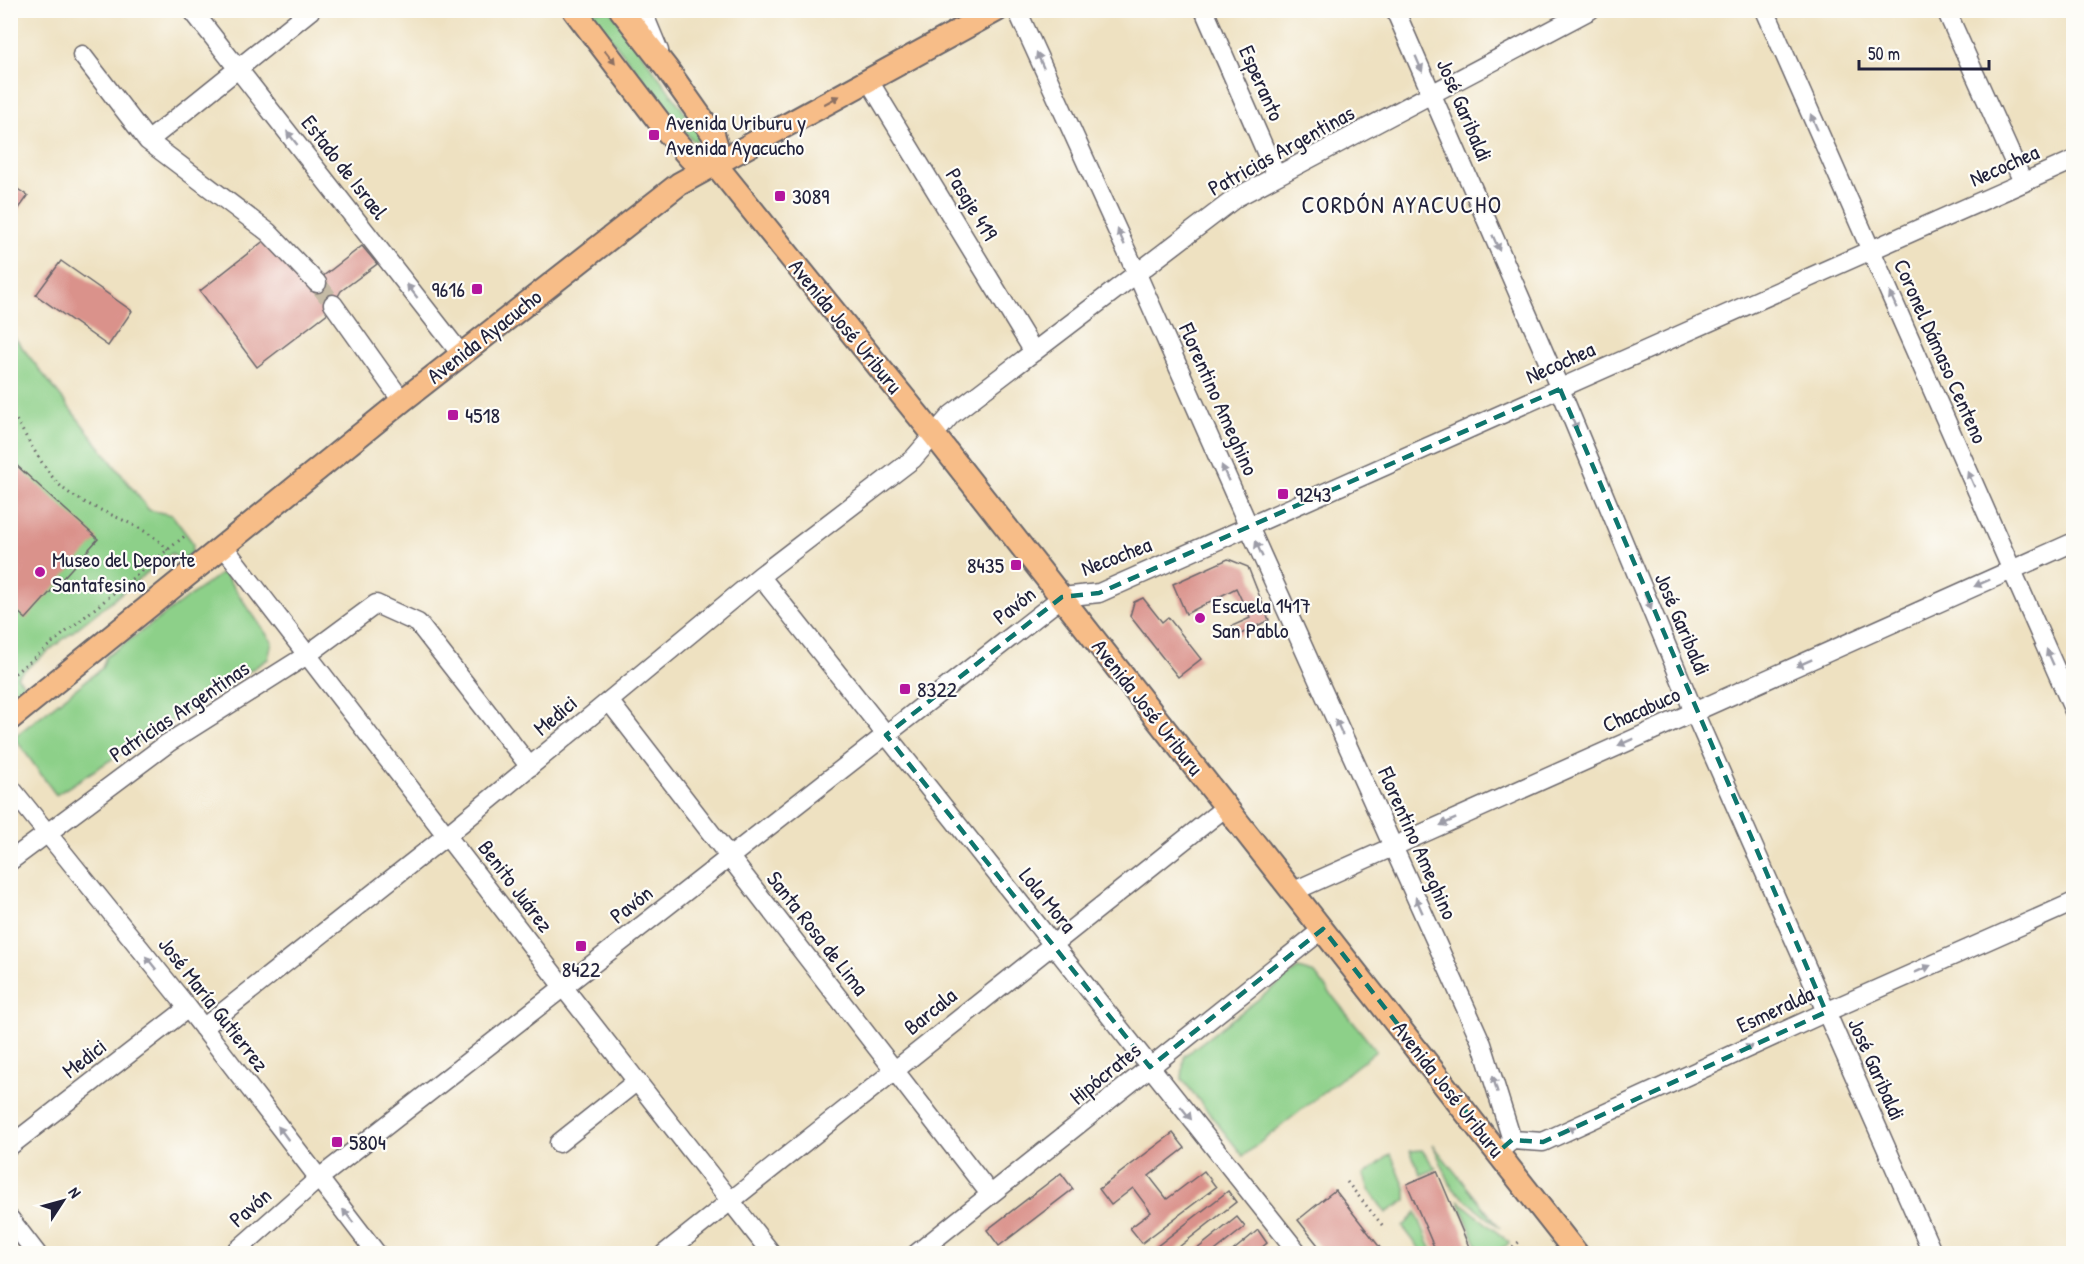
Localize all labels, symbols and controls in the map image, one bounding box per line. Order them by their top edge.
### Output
scale bar [1859,33,1990,71]
street label: Esperanto [1232,40,1292,126]
text: 50 m [1868,41,1900,66]
one-way arrow [603,49,615,64]
one-way arrow [1034,51,1044,69]
street label: José Garibaldi [1430,54,1500,166]
one-way arrow [1414,56,1423,73]
one-way arrow [824,95,841,105]
street label: Patricias Argentinas [1202,97,1360,203]
place label: Avenida Uriburu y Avenida Ayacucho [666,107,806,162]
street label: Estado de Israel [295,109,395,225]
one-way arrow [1809,113,1818,131]
marker: Avenida Uriburu y Avenida Ayacucho [647,128,661,142]
one-way arrow [285,130,298,146]
street label: Necochea [1965,136,2044,194]
street label: Pasaje 419 [939,162,1005,246]
place label: 3089 [792,181,829,211]
district label: CORDÓN AYACUCHO [1301,188,1503,220]
marker: 3089 [773,189,787,203]
one-way arrow [1116,229,1125,246]
one-way arrow [1492,234,1502,252]
street label: Avenida José Uriburu [782,252,910,400]
street label: Coronel Dámaso Centeno [1887,254,1995,448]
place label: 9616 [431,274,465,304]
street label: Avenida Ayacucho [420,282,548,390]
marker: 9616 [470,282,484,296]
one-way arrow [407,284,419,299]
one-way arrow [1888,291,1898,309]
street label: Florentino Ameghino [1172,317,1266,480]
street label: Necochea [1521,333,1600,391]
place label: 4518 [465,400,500,430]
marker: 4518 [446,408,460,422]
one-way arrow [1570,413,1579,431]
one-way arrow [1220,464,1230,482]
one-way arrow [1967,470,1976,487]
place label: 9243 [1295,479,1332,509]
marker: 9243 [1276,487,1290,501]
street label: Necochea [1077,529,1156,583]
one-way arrow [1254,540,1264,558]
place label: Museo del Deporte Santafesino [52,544,196,599]
place label: 8435 [967,550,1004,580]
marker: 8435 [1009,558,1023,572]
marker: Museo del Deporte Santafesino [33,565,47,579]
street label: José Garibaldi [1648,568,1718,680]
one-way arrow [1972,578,1990,588]
street label: Pavón [986,579,1042,631]
place label: Escuela 1417 San Pablo [1212,590,1311,645]
one-way arrow [1644,593,1653,611]
marker: Escuela 1417 San Pablo [1193,611,1207,625]
street label: Avenida José Uriburu [1085,633,1211,782]
one-way arrow [2045,648,2055,666]
street label: Patricias Argentinas [103,653,255,769]
one-way arrow [1795,658,1812,667]
place label: 8322 [917,674,958,704]
street label: Chacabuco [1597,678,1685,739]
marker: 8322 [898,682,912,696]
street label: Medici [527,688,583,742]
one-way arrow [1334,718,1344,736]
one-way arrow [1617,738,1634,747]
street label: Florentino Ameghino [1371,761,1465,924]
one-way arrow [1438,817,1456,827]
street label: Benito Juárez [471,834,561,938]
street label: Lola Mora [1013,861,1084,939]
street label: Santa Rosa de Lima [760,865,876,1002]
street label: Pavón [603,878,659,930]
one-way arrow [1414,896,1424,914]
street label: José María Gutierrez [152,930,276,1078]
marker: 8422 [574,939,588,953]
place label: 8422 [562,954,601,984]
one-way arrow [145,955,158,970]
one-way arrow [1914,964,1932,974]
street label: Esmeralda [1731,978,1819,1040]
street label: Barcala [897,980,963,1042]
street label: José Garibaldi [1841,1013,1913,1125]
street label: Avenida José Uriburu [1386,1015,1512,1164]
street label: Medici [56,1031,112,1085]
street label: Hipócrates [1063,1035,1147,1111]
one-way arrow [1736,1044,1754,1054]
one-way arrow [1490,1075,1499,1093]
one-way arrow [1180,1105,1193,1121]
one-way arrow [277,1125,289,1141]
one-way arrow [1559,1126,1576,1135]
place label: 5804 [349,1127,386,1157]
marker: 5804 [330,1135,344,1149]
north arrow [33,1171,93,1231]
street label: Pavón [222,1180,278,1234]
text: N [64,1182,87,1202]
one-way arrow [342,1209,354,1224]

